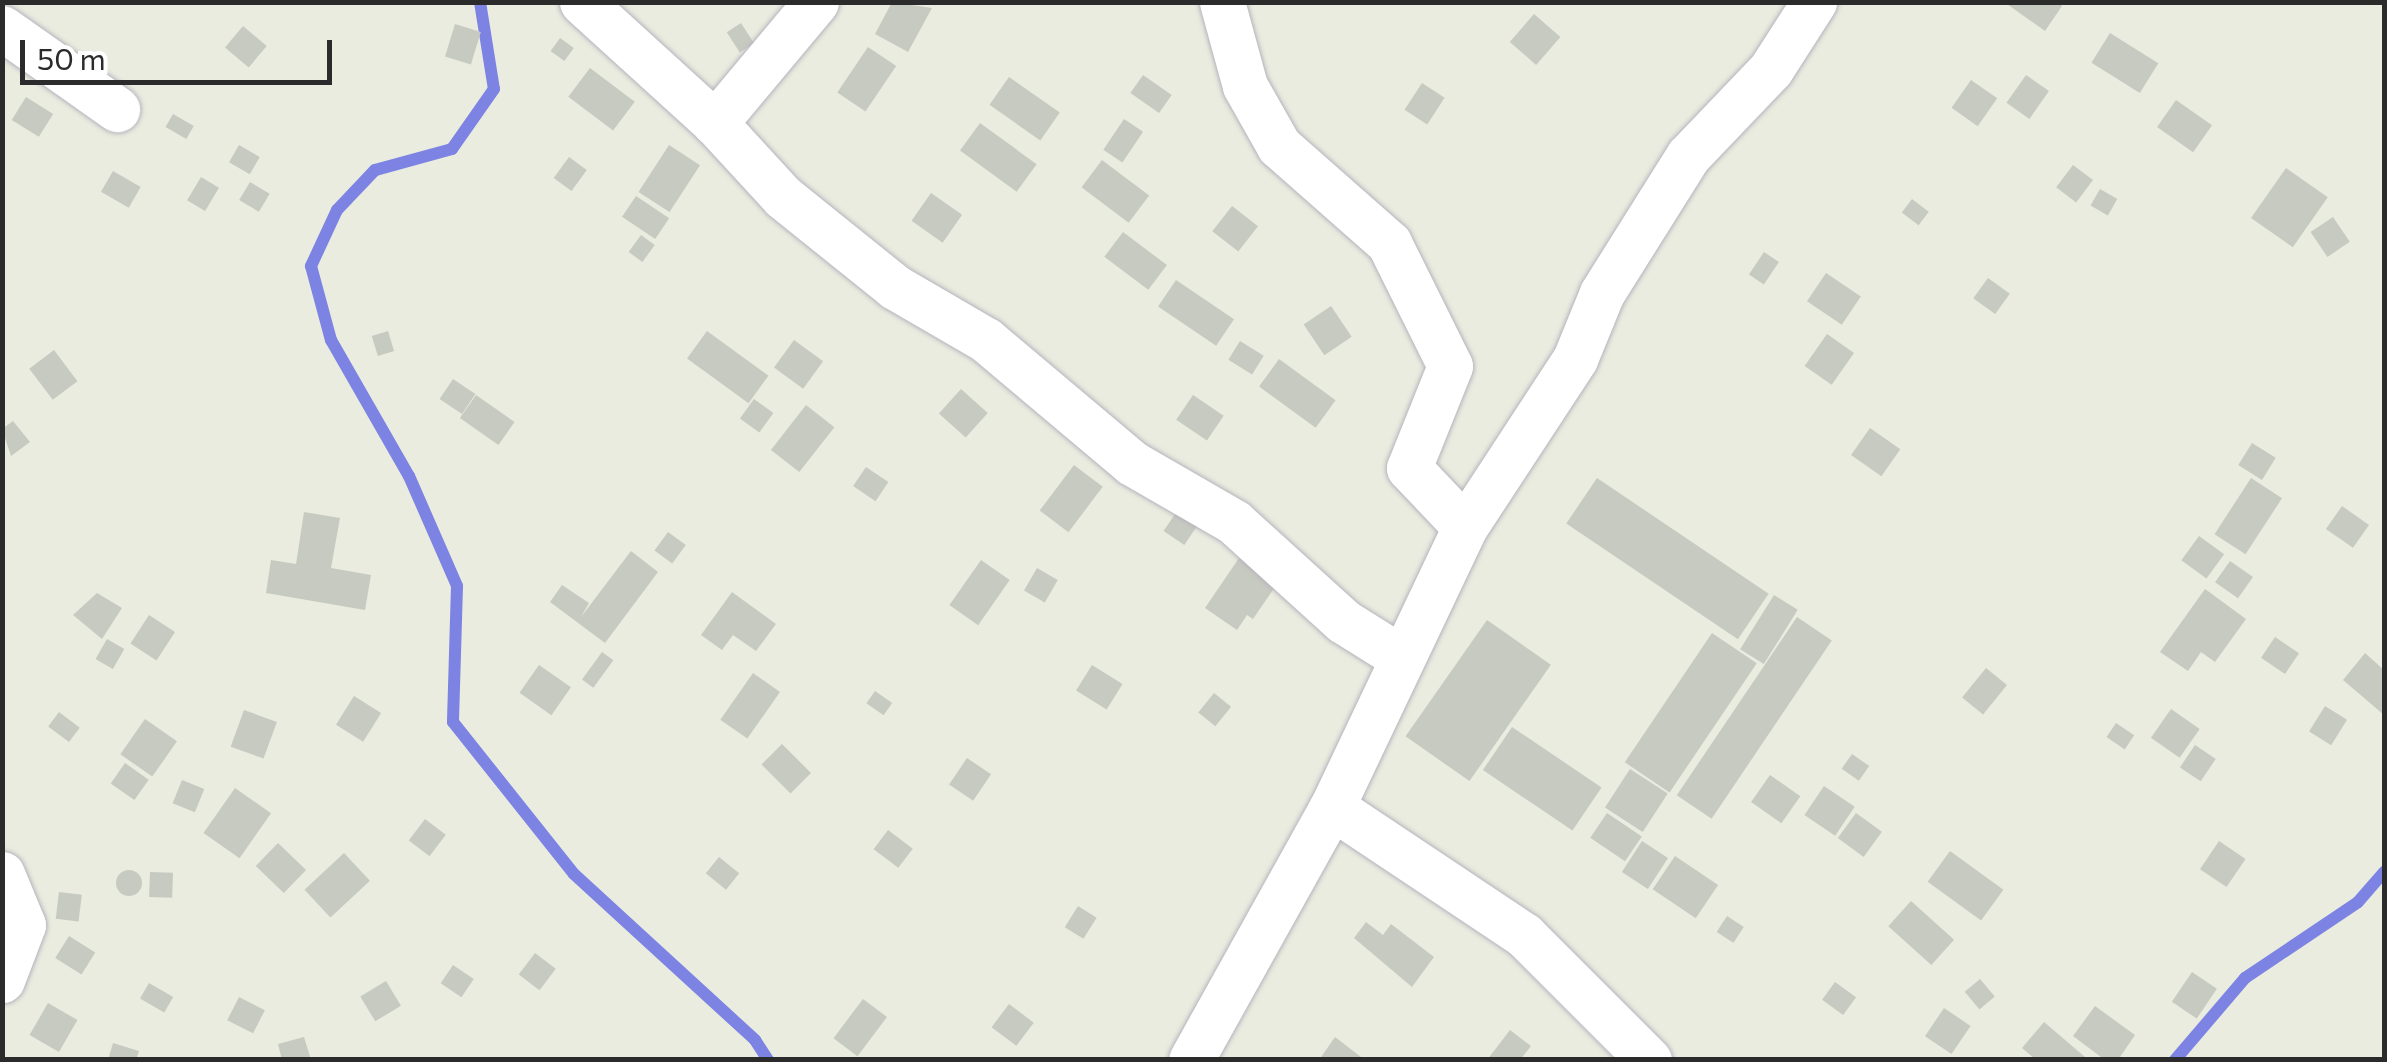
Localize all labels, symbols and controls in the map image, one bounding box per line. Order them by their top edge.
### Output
scale bar [25,20,338,82]
text: 50 m [37,39,106,76]

